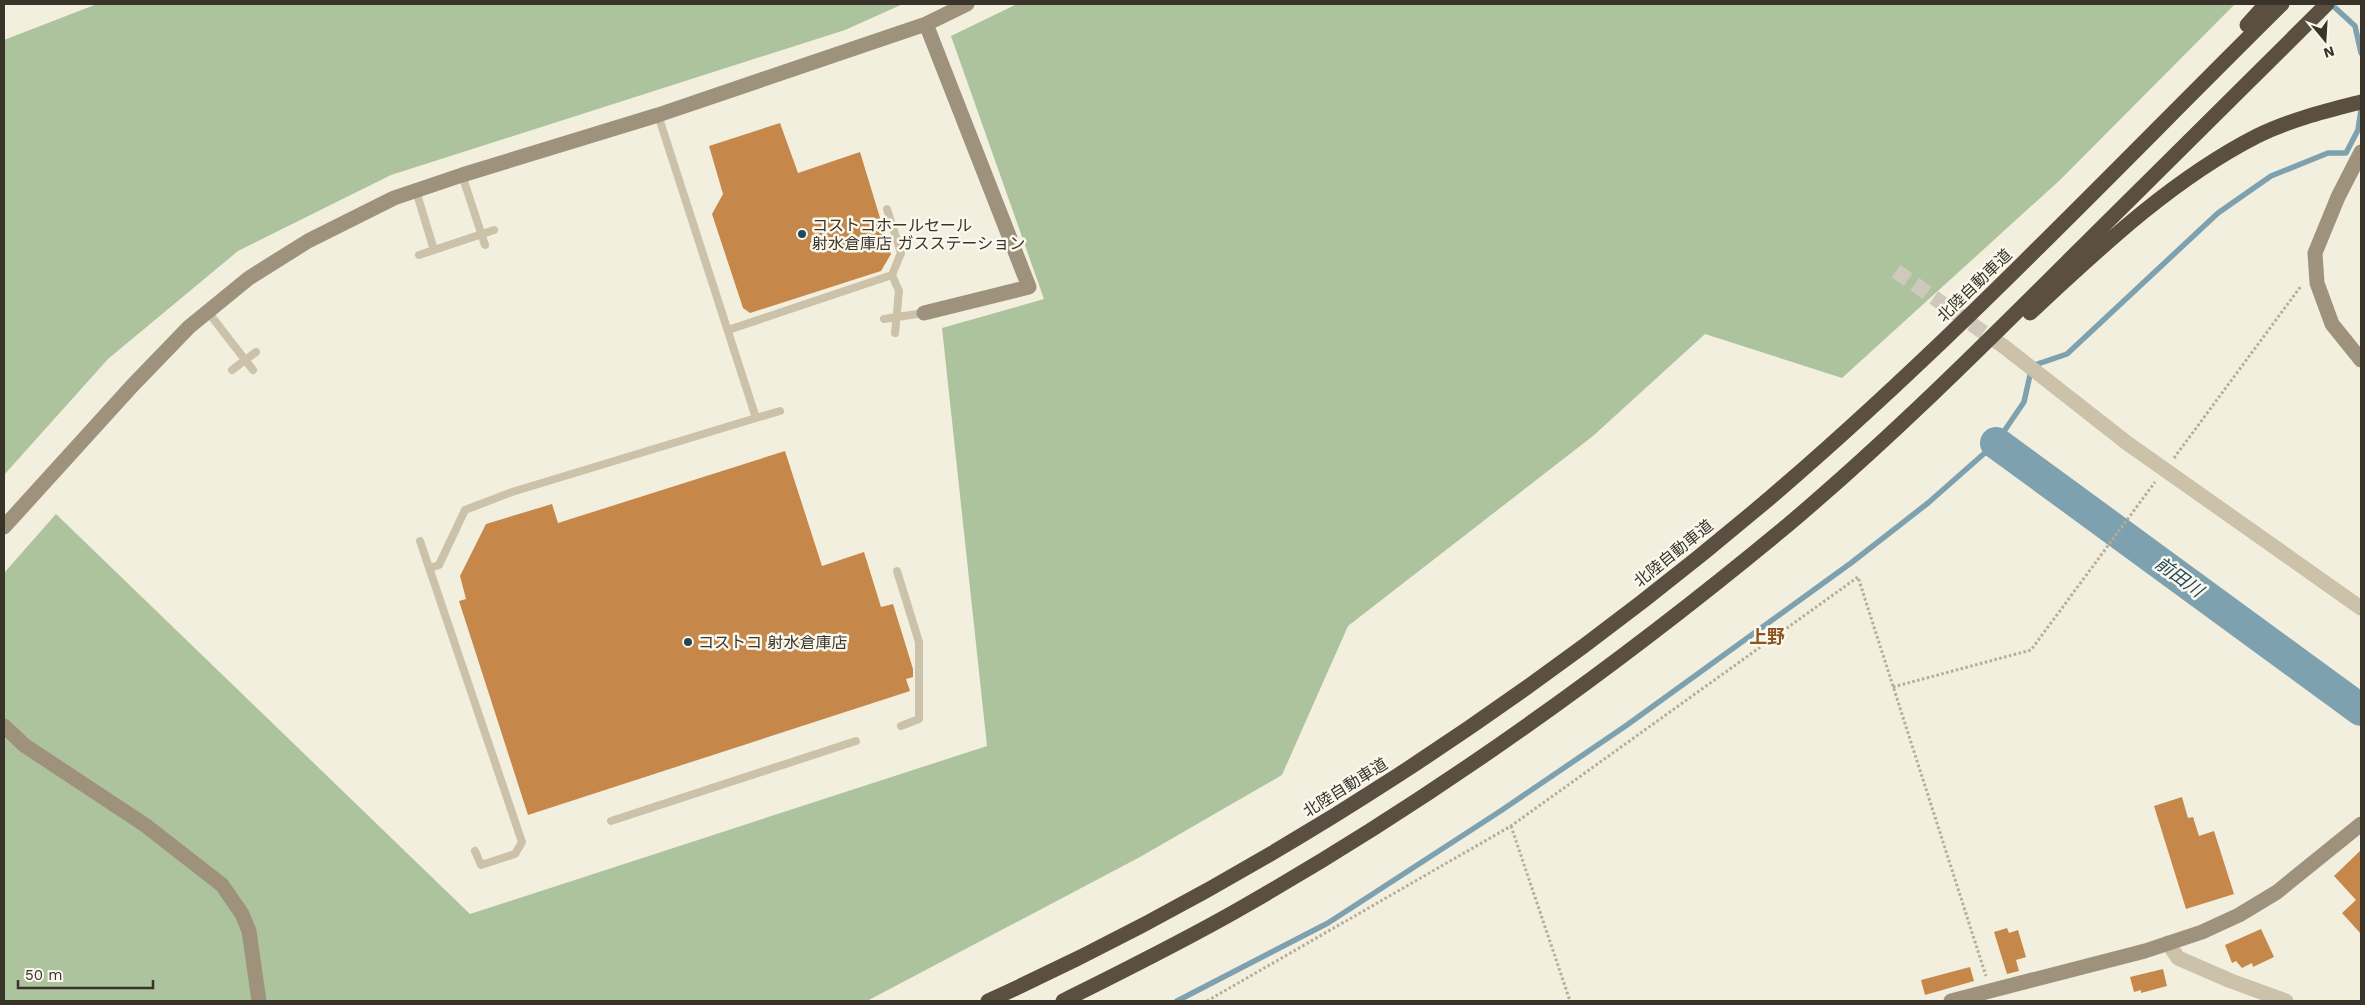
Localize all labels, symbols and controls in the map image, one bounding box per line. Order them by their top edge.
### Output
north arrow [2300,15,2350,65]
text: N [2322,43,2336,62]
place label: コストコホールセール 射水倉庫店 ガスステーション [812,216,1025,253]
marker: コストコホールセール 射水倉庫店 ガスステーション [796,228,808,240]
street label: 北陸自動車道 [1933,245,2015,326]
street label: 北陸自動車道 [1630,516,1717,591]
water label: 前田川 [2151,552,2209,602]
district label: 上野 [1749,626,1785,647]
place label: コストコ 射水倉庫店 [698,633,847,652]
marker: コストコ 射水倉庫店 [682,636,694,648]
street label: 北陸自動車道 [1300,754,1391,821]
scale bar [18,958,152,990]
text: 50 m [25,966,62,984]

